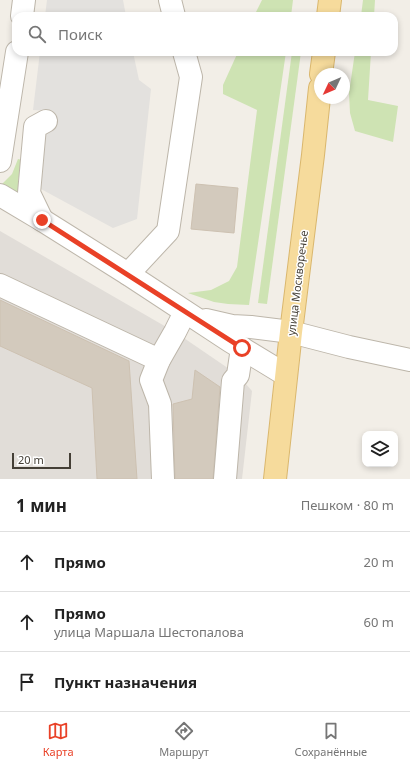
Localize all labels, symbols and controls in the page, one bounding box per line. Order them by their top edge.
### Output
search box [12,12,398,56]
icon: search [26,23,48,45]
text: Поиск [58,24,103,44]
north arrow [314,68,350,104]
route end [33,211,51,229]
street label: улица Москворечье [283,230,311,336]
route start [233,339,251,357]
map controls [362,431,398,467]
button: layers [362,431,398,467]
scale bar [12,451,71,470]
text: 20 m [18,452,44,467]
text: 1 мин [16,494,67,517]
text: Пешком · 80 m [301,496,394,514]
icon: ahead [16,551,38,573]
text: Прямо [54,552,106,572]
text: 20 m [364,553,394,571]
text: Прямо [54,603,106,623]
icon: ahead [16,611,38,633]
text: 60 m [364,613,394,631]
text: улица Маршала Шестопалова [54,623,244,641]
icon: arrive [16,671,38,693]
text: Пункт назначения [54,672,197,692]
tab: Карта [43,720,74,759]
tab: Маршрут [159,720,209,759]
tab: Сохранённые [295,720,367,759]

